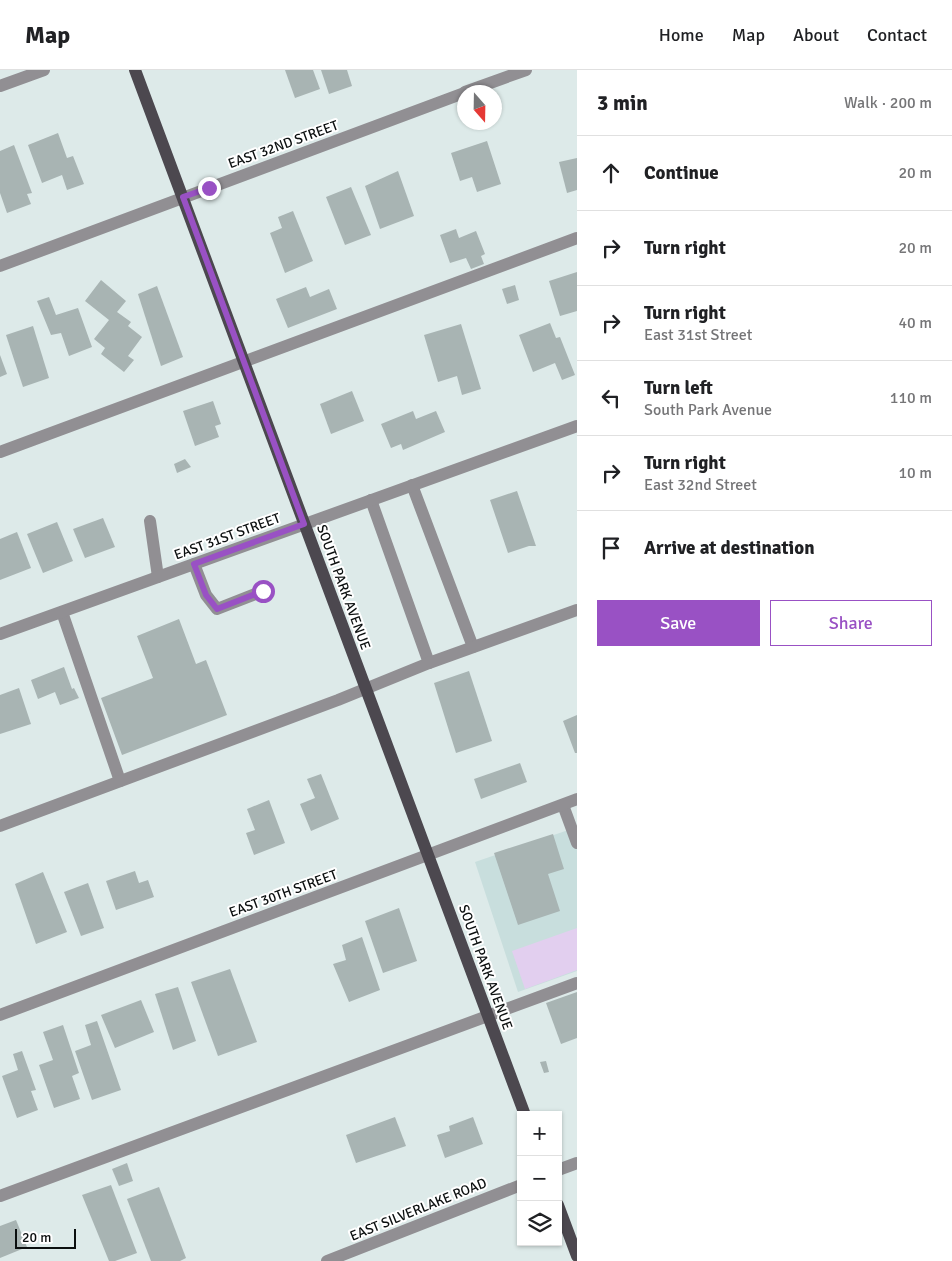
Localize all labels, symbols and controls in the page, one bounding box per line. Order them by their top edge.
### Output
text: Map [25,20,70,50]
text: Home [659,24,704,46]
text: Map [732,24,765,46]
text: About [793,24,839,46]
text: Contact [867,24,927,46]
north arrow [457,85,502,130]
text: 3 min [597,90,648,116]
text: Walk · 200 m [844,93,932,113]
street label: EAST 32ND STREET [226,117,341,172]
icon: ahead [597,159,625,187]
text: Continue [644,161,719,185]
text: 20 m [898,163,932,183]
route end [198,177,221,200]
icon: right [597,234,625,262]
text: Turn right [644,236,726,260]
text: 20 m [898,238,932,258]
text: Turn right [644,301,726,325]
icon: right [597,309,625,337]
text: 40 m [898,313,932,333]
text: East 31st Street [644,325,752,345]
text: Turn left [644,376,713,400]
icon: left [597,384,625,412]
text: 110 m [890,388,932,408]
text: South Park Avenue [644,400,772,420]
text: Turn right [644,451,726,475]
icon: right [597,459,625,487]
text: 10 m [898,463,932,483]
text: East 32nd Street [644,475,757,495]
street label: EAST 31ST STREET [172,509,283,564]
street label: SOUTH PARK AVENUE [313,522,374,652]
icon: arrive [597,534,625,562]
text: Arrive at destination [644,536,815,560]
route start [252,580,275,603]
button: Save [597,600,760,646]
button: Share [770,600,932,646]
street label: EAST 30TH STREET [227,866,340,921]
street label: SOUTH PARK AVENUE [455,902,516,1032]
map controls [517,1111,562,1246]
button: + [517,1111,562,1156]
button: − [517,1156,562,1201]
street label: EAST SILVERLAKE ROAD [347,1174,489,1245]
button: layers [517,1201,562,1246]
scale bar [15,1226,76,1249]
text: 20 m [22,1229,51,1246]

